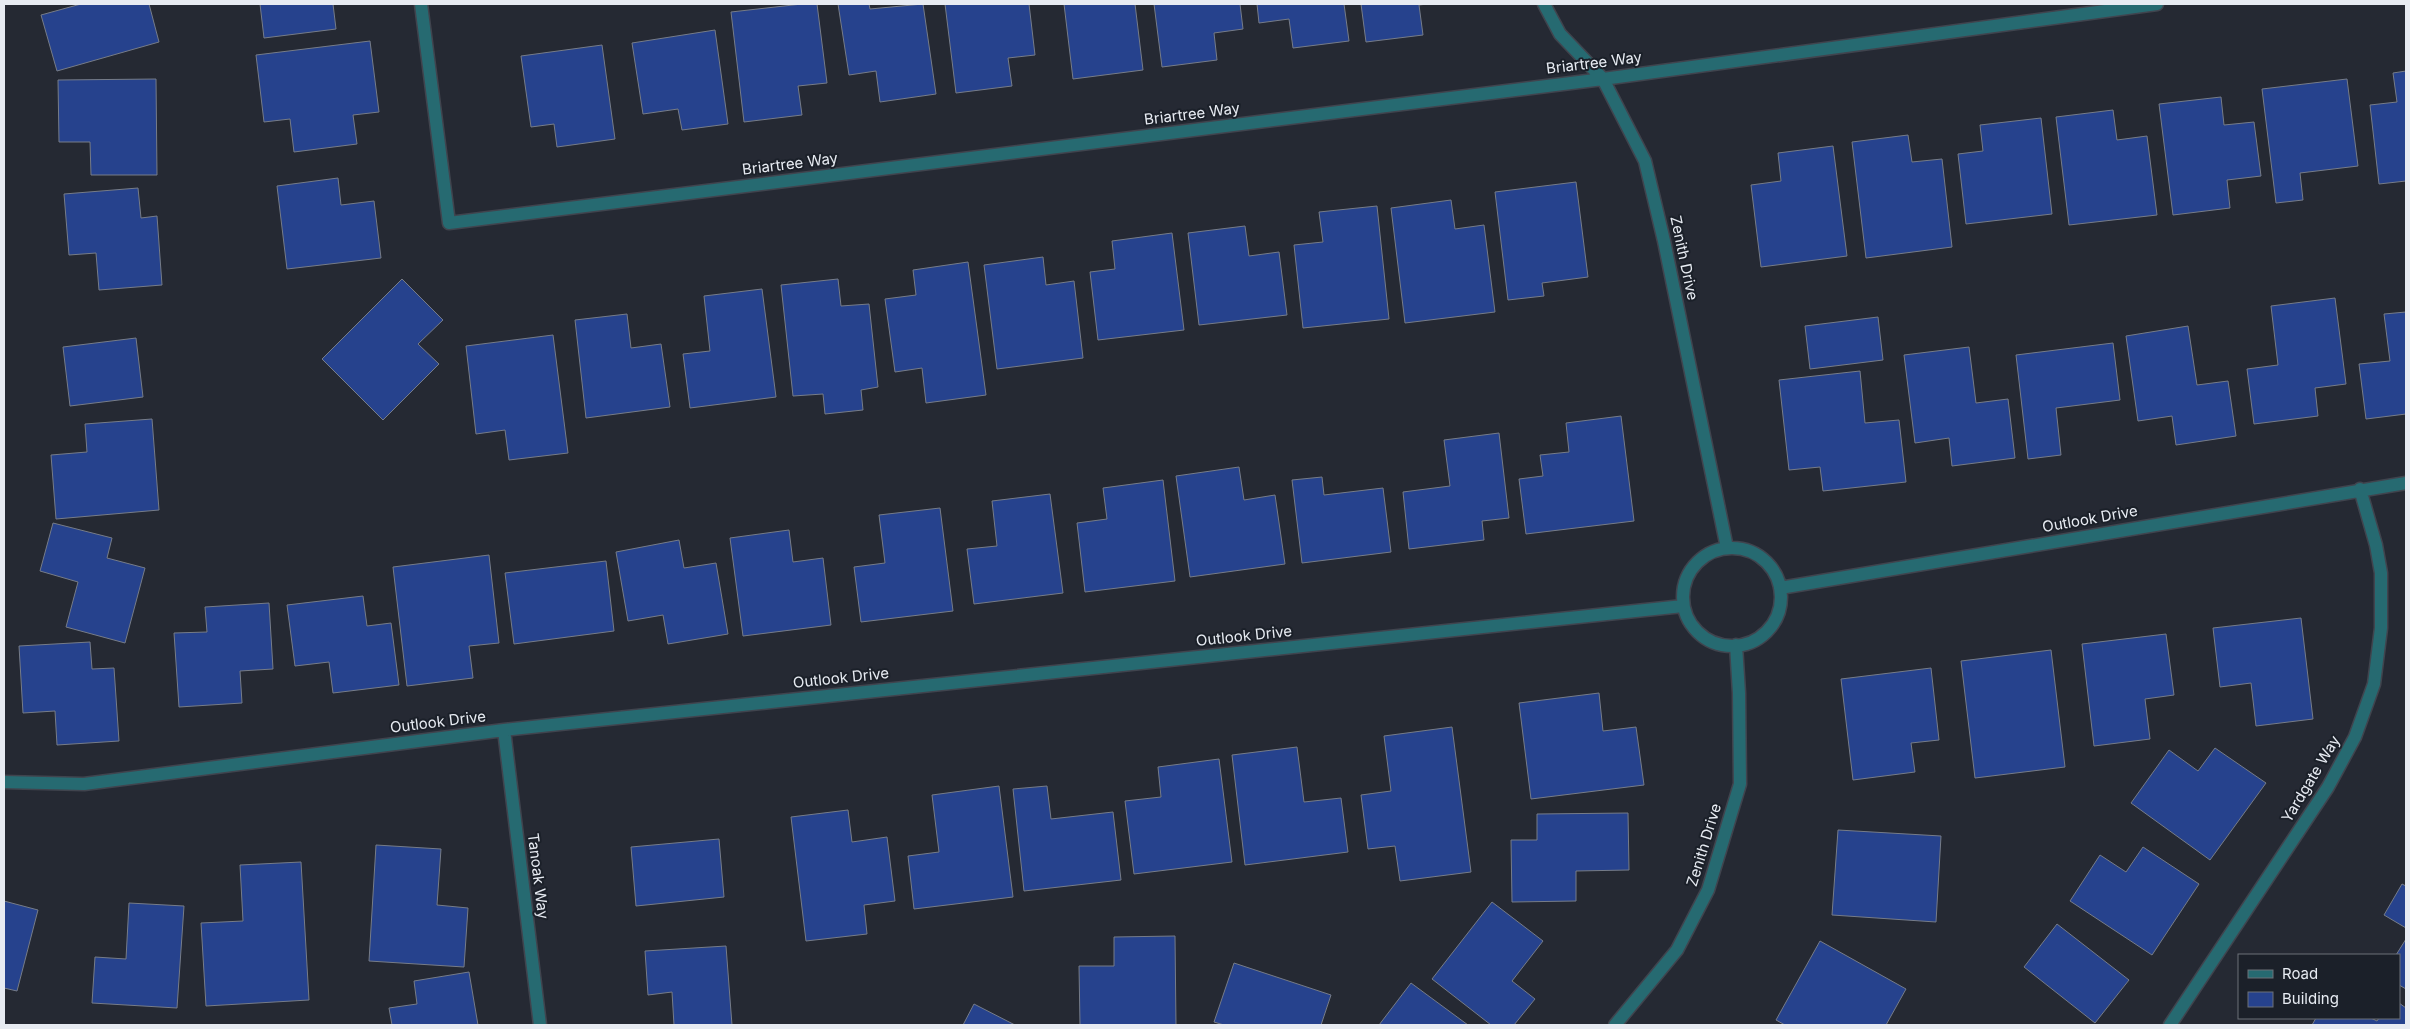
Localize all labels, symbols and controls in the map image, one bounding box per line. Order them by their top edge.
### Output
street label: Briartree Way [1545,47,1643,78]
street label: Briartree Way [1143,98,1241,129]
street label: Briartree Way [741,148,839,179]
street label: Zenith Drive [1666,214,1703,302]
street label: Outlook Drive [2041,501,2139,536]
street label: Outlook Drive [1195,621,1293,650]
street label: Outlook Drive [792,663,890,692]
street label: Outlook Drive [389,706,487,737]
street label: Yardgate Way [2277,731,2344,826]
street label: Zenith Drive [1682,801,1725,889]
street label: Tanoak Way [524,832,553,921]
legend [2238,954,2400,1019]
text: Road [2282,964,2318,983]
text: Building [2282,989,2339,1008]

